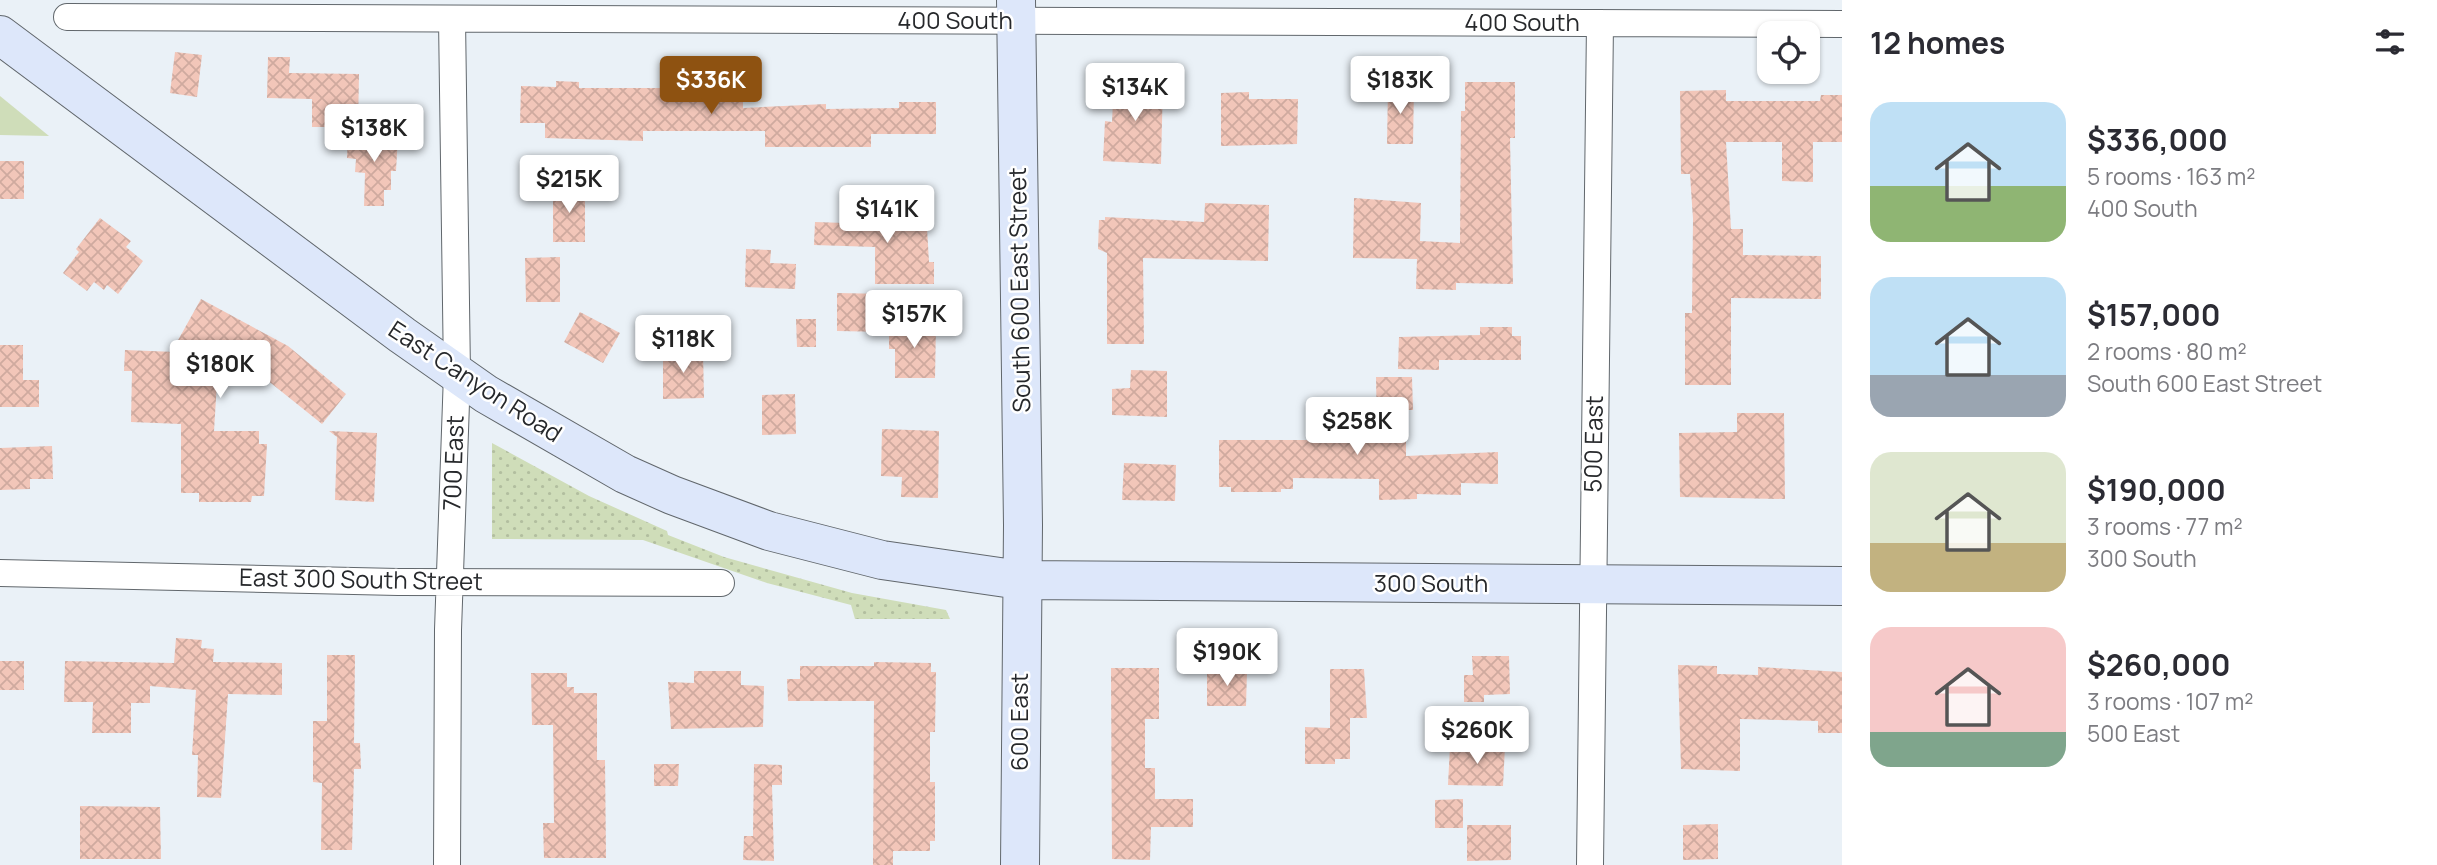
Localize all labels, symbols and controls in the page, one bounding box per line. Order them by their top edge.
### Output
street label: 400 South [897,3,1013,36]
street label: 400 South [1464,5,1580,38]
map controls [1757,21,1820,84]
button: locate [1757,21,1820,84]
text: 12 homes [1870,22,2005,63]
icon: filters [2371,23,2409,61]
pin: $336K [662,57,760,116]
pin: $183K [1351,57,1449,116]
text: $336K [676,63,746,95]
text: $183K [1367,63,1433,95]
pin: $134K [1086,64,1184,123]
text: $134K [1102,70,1168,102]
pin: $138K [325,104,423,164]
text: $138K [341,111,407,143]
text: $336,000 [2087,119,2228,160]
icon: home [1926,130,2010,214]
pin: $215K [520,156,618,215]
text: 5 rooms · 163 m² [2087,160,2255,192]
text: $215K [536,162,602,194]
street label: South 600 East Street [1000,167,1037,413]
pin: $141K [838,186,936,245]
text: $141K [855,192,919,224]
text: 400 South [2087,192,2198,224]
pin: $157K [865,290,963,350]
text: $157,000 [2087,294,2220,335]
text: $157K [881,297,947,329]
icon: home [1926,305,2010,389]
street label: East Canyon Road [383,312,569,449]
pin: $118K [634,316,732,375]
text: $118K [651,322,715,354]
text: 2 rooms · 80 m² [2087,335,2247,367]
pin: $180K [171,340,269,400]
text: $180K [186,347,254,379]
text: South 600 East Street [2087,367,2322,399]
street label: 500 East [1575,395,1610,493]
pin: $258K [1308,398,1406,457]
text: $258K [1322,404,1392,436]
street label: 700 East [434,415,471,511]
text: $190,000 [2087,469,2226,510]
icon: home [1926,480,2010,564]
text: 3 rooms · 77 m² [2087,510,2243,542]
text: 300 South [2087,542,2197,574]
street label: East 300 South Street [239,560,483,597]
street label: 300 South [1374,566,1488,599]
pin: $190K [1178,628,1276,688]
text: $190K [1193,635,1261,667]
text: $260,000 [2087,644,2230,685]
icon: home [1926,655,2010,739]
street label: 600 East [1002,673,1035,771]
text: 3 rooms · 107 m² [2087,685,2253,717]
pin: $260K [1428,706,1526,766]
text: $260K [1441,713,1513,745]
text: 500 East [2087,717,2180,749]

